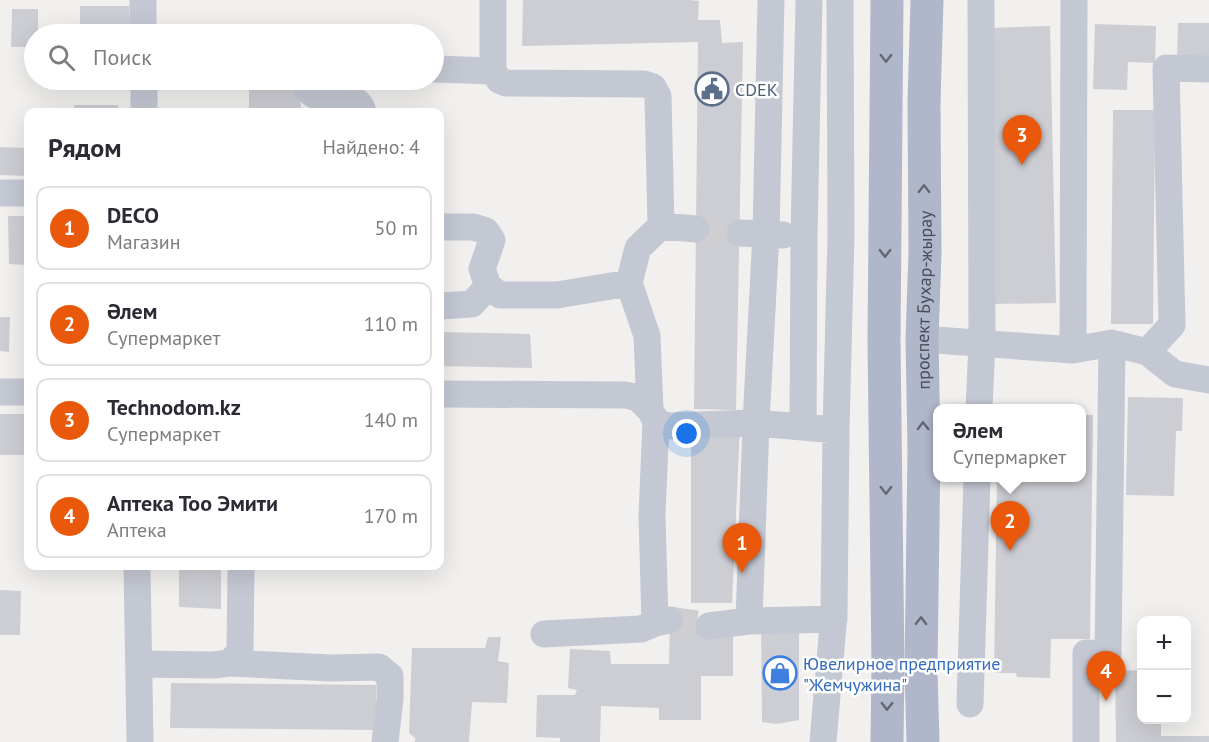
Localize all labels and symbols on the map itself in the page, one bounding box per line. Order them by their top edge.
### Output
one-way arrow [880,54,892,63]
public building icon: CDEK [694,71,730,107]
place label: CDEK [735,78,778,101]
pin: 3 [1002,116,1042,165]
one-way arrow [918,184,930,193]
street label: проспект Бухар-жырау [910,210,937,390]
one-way arrow [879,249,891,258]
your location [672,419,701,448]
one-way arrow [917,421,929,430]
one-way arrow [880,486,892,495]
pin: 2 [990,502,1030,551]
pin: 1 [722,524,762,573]
one-way arrow [915,616,928,625]
place label: Ювелирное предприятие "Жемчужина" [803,652,1000,696]
pin: 4 [1086,652,1126,701]
shop icon: Ювелирное предприятие "Жемчужина" [762,655,798,691]
one-way arrow [881,702,894,711]

